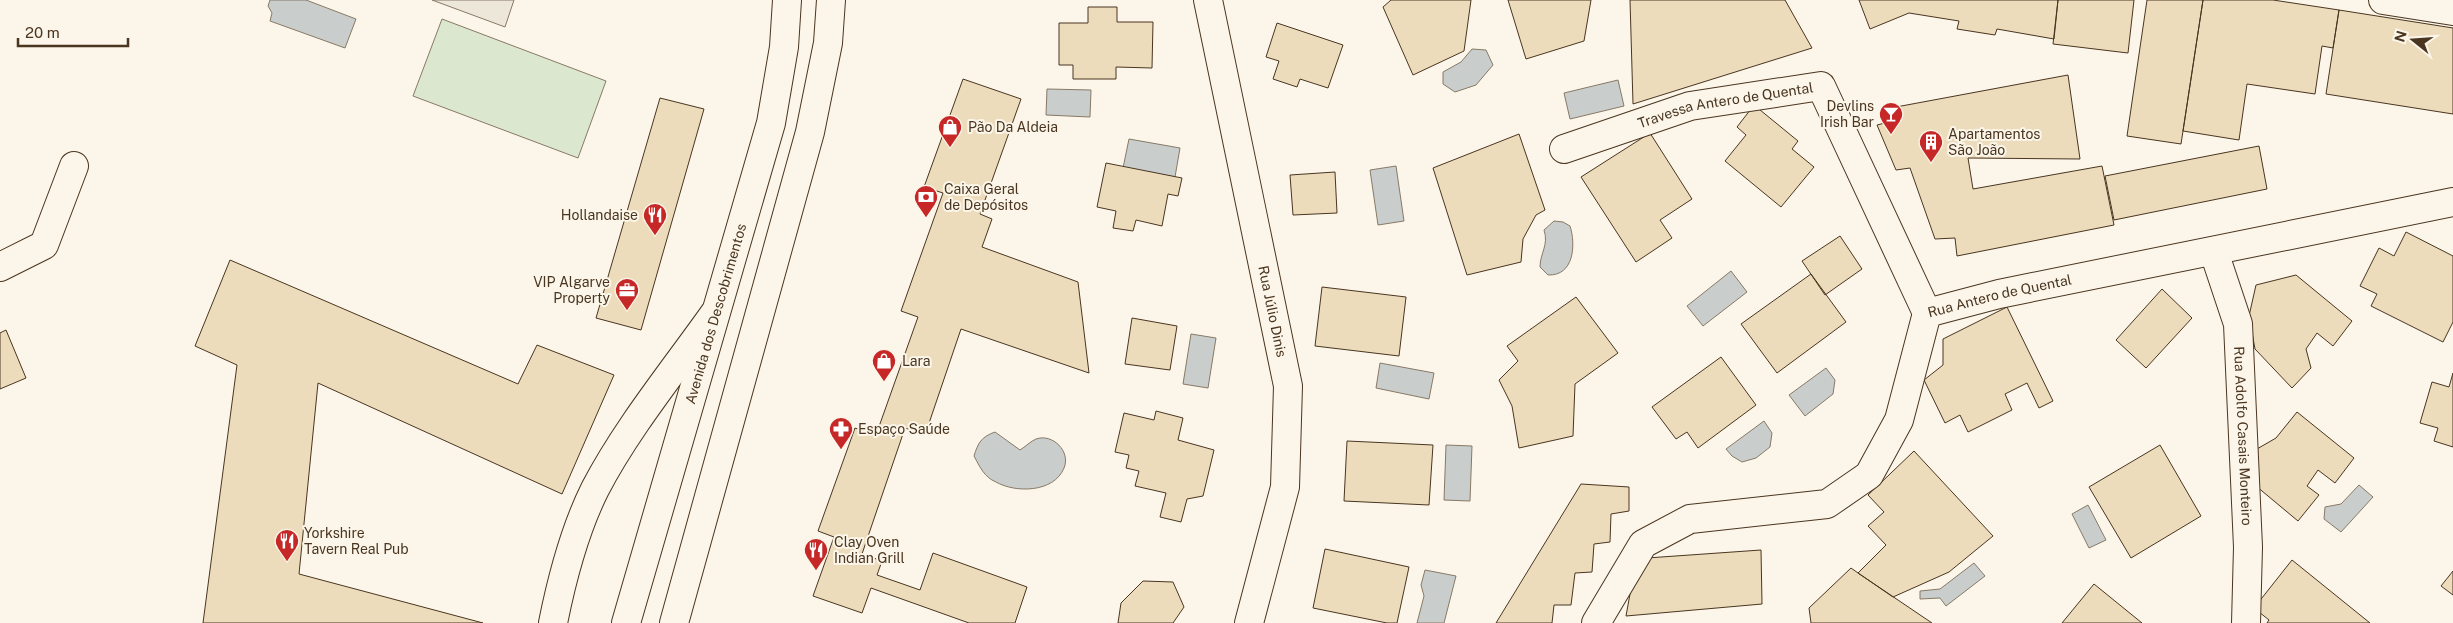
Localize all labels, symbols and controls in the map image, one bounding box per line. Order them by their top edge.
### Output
scale bar [18,15,128,47]
north arrow [2388,15,2438,65]
text: 20 m [25,24,60,41]
text: N [2391,29,2410,44]
street label: Travessa Antero de Quental [1635,79,1814,131]
place label: Devlins Irish Bar [1820,98,1874,130]
bar icon: Devlins Irish Bar [1878,101,1904,135]
shop icon: Pão Da Aldeia [937,114,963,148]
place label: Pão Da Aldeia [968,119,1058,135]
place label: Apartamentos São João [1948,126,2040,158]
building icon: Apartamentos São João [1918,129,1944,163]
place label: Caixa Geral de Depósitos [944,181,1028,213]
bank icon: Caixa Geral de Depósitos [913,184,939,218]
restaurant icon: Hollandaise [642,202,668,236]
place label: Hollandaise [561,207,638,223]
street label: Avenida dos Descobrimentos [682,222,749,406]
street label: Rua Júlio Dinis [1255,264,1290,359]
street label: Rua Antero de Quental [1926,271,2073,320]
place label: VIP Algarve Property [533,274,610,306]
office icon: VIP Algarve Property [614,277,640,311]
street label: Rua Adolfo Casais Monteiro [2231,346,2255,526]
shop icon: Lara [871,348,897,382]
place label: Lara [902,353,931,369]
pharmacy icon: Espaço Saúde [828,416,854,450]
place label: Espaço Saúde [858,421,950,437]
place label: Yorkshire Tavern Real Pub [304,525,409,557]
restaurant icon: Yorkshire Tavern Real Pub [274,528,300,562]
place label: Clay Oven Indian Grill [834,534,905,566]
restaurant icon: Clay Oven Indian Grill [803,537,829,571]

